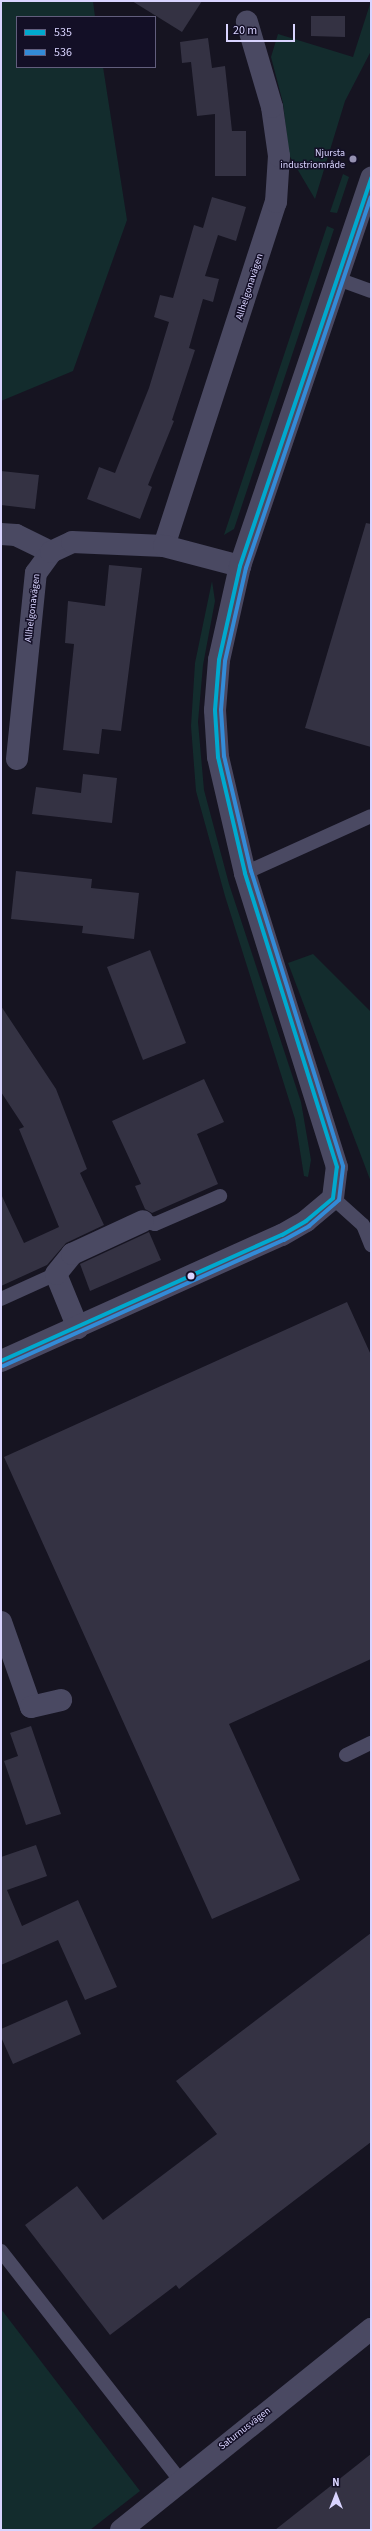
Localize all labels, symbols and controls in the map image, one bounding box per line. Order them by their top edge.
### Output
legend [16,16,156,68]
scale bar [228,16,297,42]
text: 20 m [233,22,257,39]
text: 535 [54,24,72,41]
text: 536 [54,44,72,61]
place label: Njursta industriområde [280,147,345,170]
marker: Njursta industriområde [348,154,358,164]
street label: Allhelgonavägen [234,252,266,322]
street label: Allhelgonavägen [23,573,43,643]
unlabelled marker [186,1271,196,1281]
street label: Saturnusvägen [217,2405,273,2453]
north arrow [316,2475,356,2515]
text: N [332,2475,340,2490]

